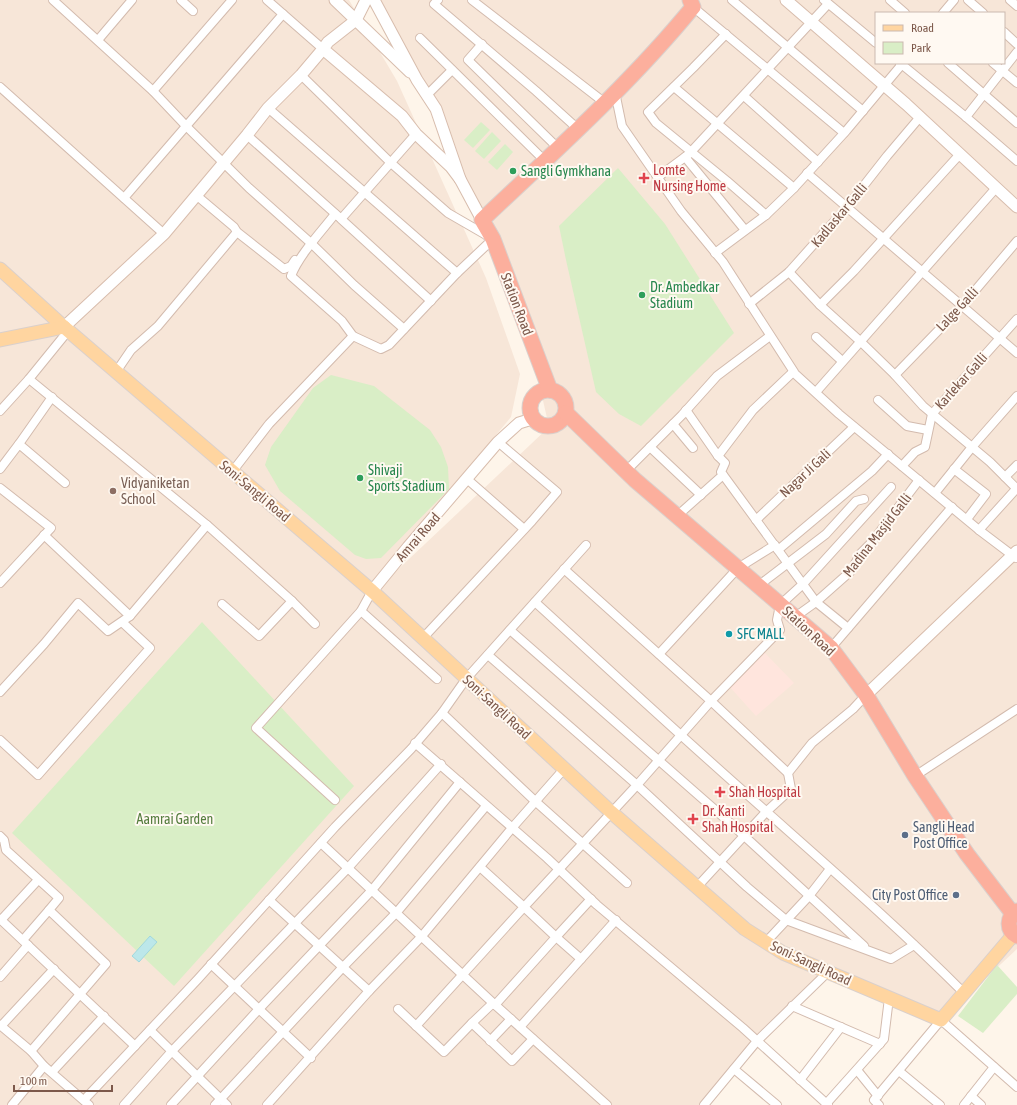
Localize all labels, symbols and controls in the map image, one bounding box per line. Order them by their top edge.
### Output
legend [875,12,1005,64]
text: Road [911,21,934,35]
text: Park [911,41,932,55]
place label: Lomte Nursing Home [653,162,726,194]
place label: Sangli Gymkhana [521,163,611,179]
marker: Sangli Gymkhana [508,166,518,176]
marker: Lomte Nursing Home [638,172,650,184]
street label: Kadlaskar Galli [808,180,870,250]
street label: Station Road [498,270,536,338]
place label: Dr. Ambedkar Stadium [650,279,720,311]
street label: Lalge Galli [933,284,981,334]
marker: Dr. Ambedkar Stadium [637,290,647,300]
street label: Karlekar Galli [931,349,991,413]
street label: Nagar Ji Gali [776,445,834,501]
street label: Soni-Sangli Road [217,457,293,525]
place label: Shivaji Sports Stadium [368,462,445,494]
marker: Shivaji Sports Stadium [355,473,365,483]
place label: Vidyaniketan School [121,475,189,507]
marker: Vidyaniketan School [108,486,118,496]
street label: Madina Masjid Galli [839,490,915,580]
street label: Amrai Road [393,509,443,565]
street label: Station Road [780,603,838,659]
place label: SFC MALL [737,626,784,642]
marker: SFC MALL [724,629,734,639]
street label: Soni-Sangli Road [460,672,534,742]
place label: Shah Hospital [729,784,801,800]
marker: Shah Hospital [714,786,726,798]
place label: Dr. Kanti Shah Hospital [702,803,774,835]
park label: Aamrai Garden [137,811,213,827]
marker: Dr. Kanti Shah Hospital [687,813,699,825]
place label: Sangli Head Post Office [913,819,975,851]
marker: Sangli Head Post Office [900,830,910,840]
place label: City Post Office [872,887,948,903]
marker: City Post Office [951,890,961,900]
street label: Soni-Sangli Road [768,937,854,989]
scale bar [14,1067,112,1093]
text: 100 m [20,1074,47,1088]

